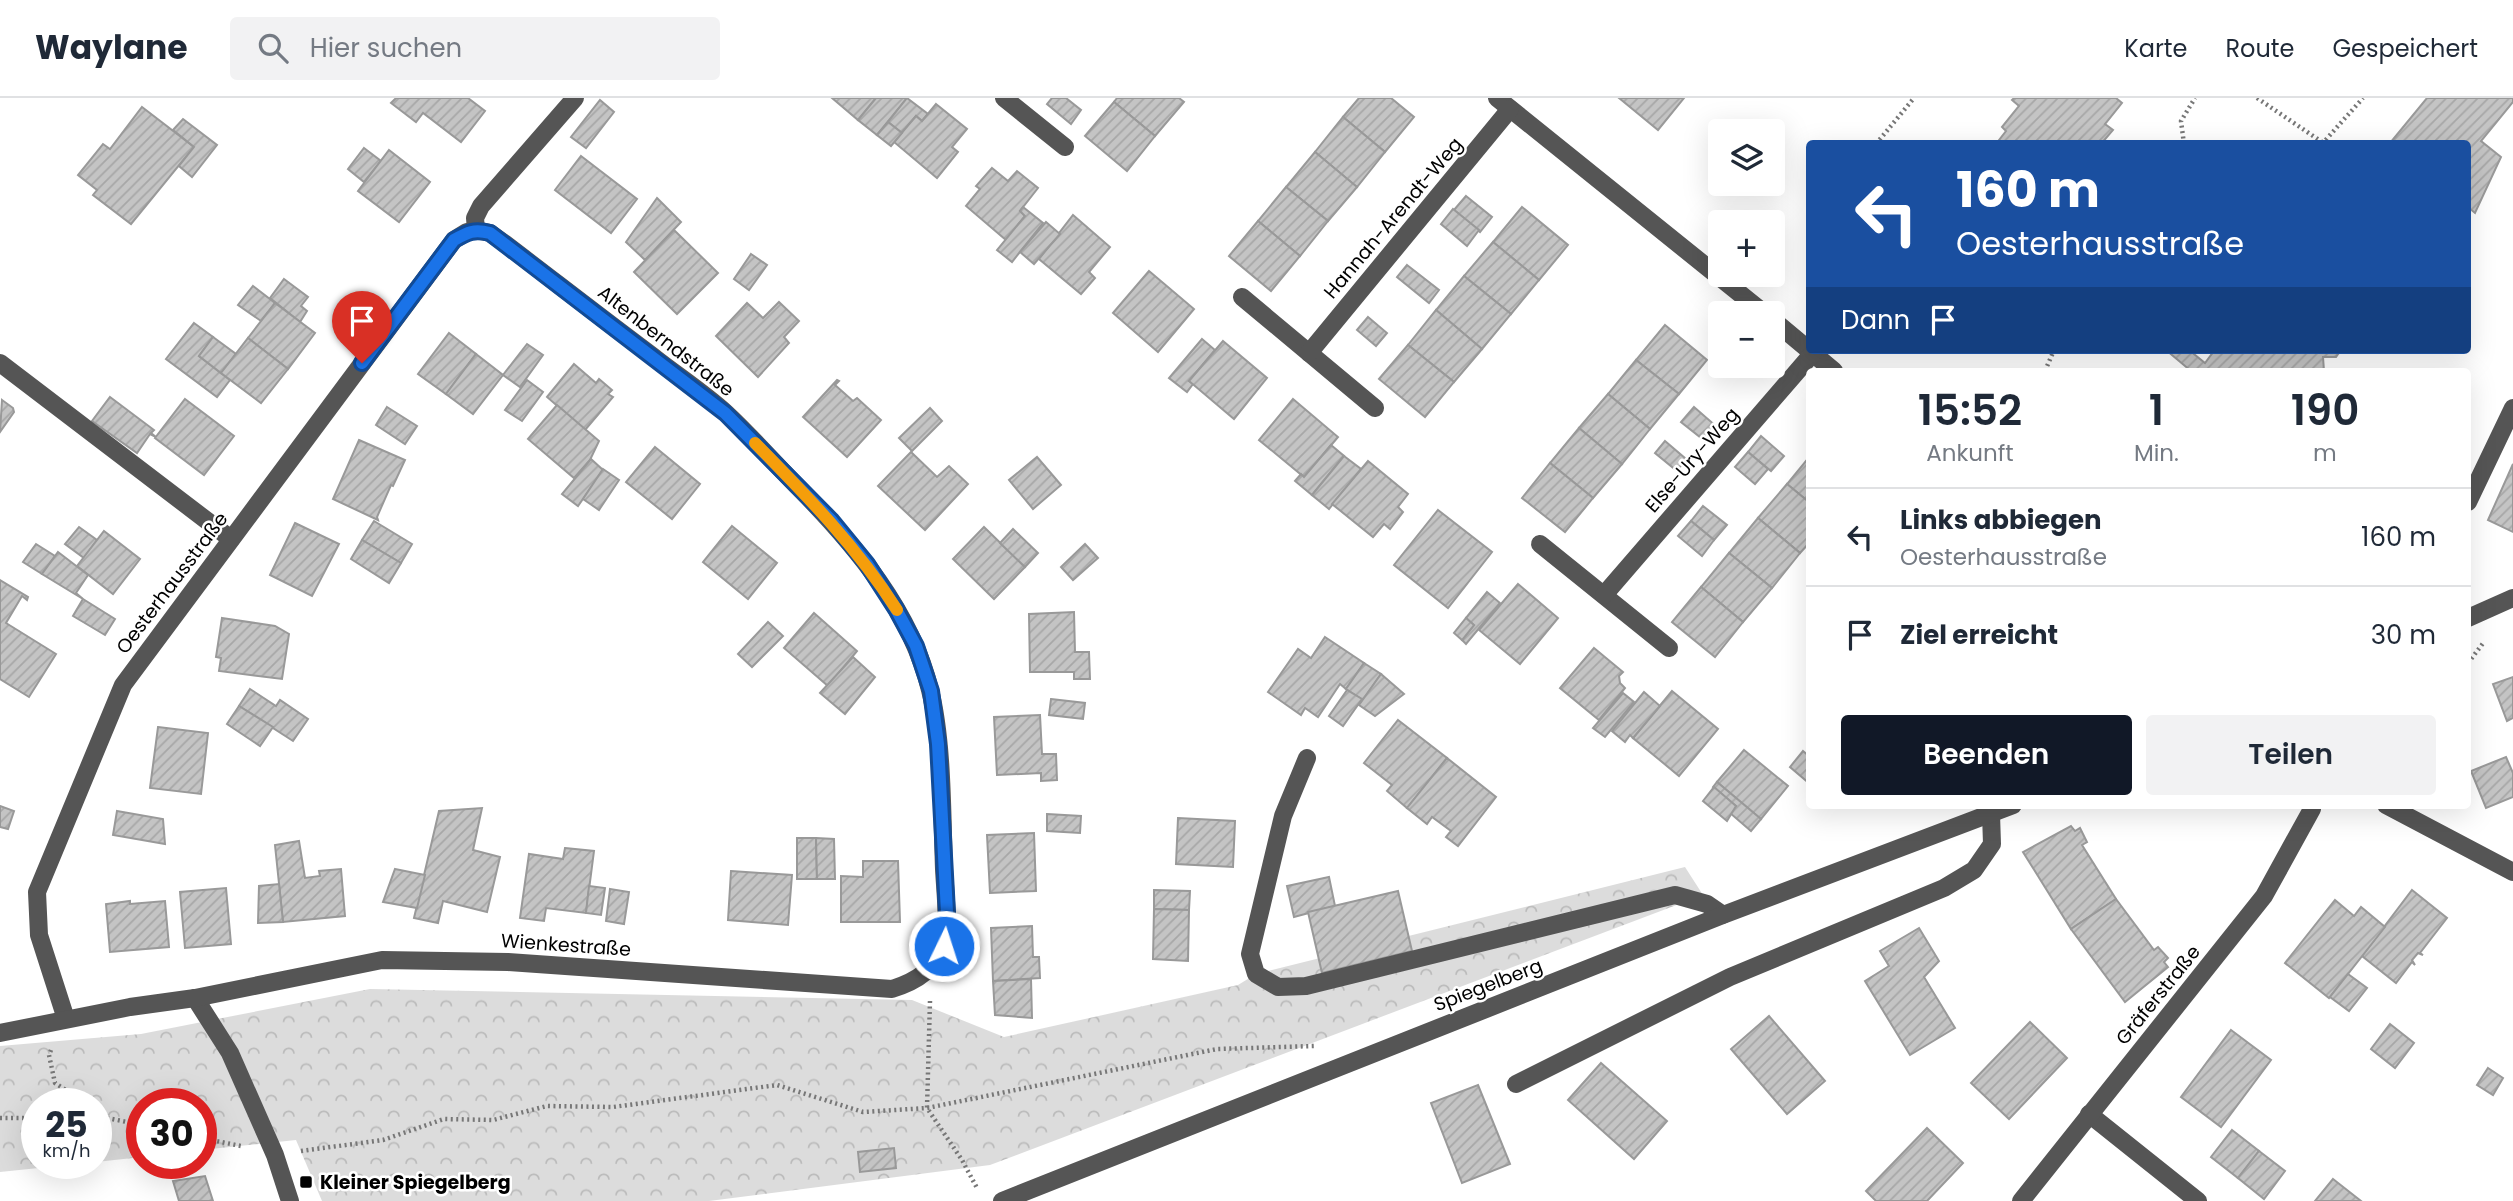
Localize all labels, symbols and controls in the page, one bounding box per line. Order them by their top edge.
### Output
search box [230,17,720,80]
text: Waylane [35,24,188,71]
icon: search [254,29,292,67]
text: Hier suchen [310,30,462,66]
text: Karte [2124,32,2187,65]
text: Route [2225,32,2294,65]
text: Gespeichert [2332,32,2478,65]
map controls [1708,119,1785,378]
button: layers [1708,119,1785,196]
street label: Hannah-Arendt-Weg [1317,132,1469,304]
text: 160 m [1956,156,2100,224]
icon: left [1841,168,1932,259]
button: + [1708,210,1785,287]
text: Oesterhausstraße [1956,221,2244,266]
street label: Altenberndstraße [592,279,740,403]
pin [332,291,392,363]
button: − [1708,301,1785,378]
icon: arrive [1924,301,1962,339]
icon: arrive [343,302,381,340]
text: Dann [1841,302,1910,338]
text: 15:52 [1918,381,2022,440]
text: 1 [2149,381,2164,440]
text: 190 [2291,381,2359,440]
street label: Else-Ury-Weg [1639,402,1745,518]
text: Ankunft [1926,437,2014,469]
text: Min. [2134,437,2179,469]
text: m [2313,437,2337,469]
text: Links abbiegen [1900,502,2102,538]
street label: Oesterhausstraße [110,507,234,659]
icon: left [1841,518,1879,556]
text: 160 m [2361,519,2436,555]
text: Oesterhausstraße [1900,541,2107,573]
icon: arrive [1841,616,1879,654]
text: Ziel erreicht [1900,617,2058,653]
text: 30 m [2371,617,2436,653]
button: Beenden [1841,715,2132,795]
button: Teilen [2146,715,2436,795]
position arrow [907,909,981,983]
street label: Wienkestraße [500,927,632,963]
street label: Gräferstraße [2109,939,2207,1051]
street label: Spiegelberg [1430,952,1546,1018]
speed limit sign: 30 [126,1088,217,1179]
text: 25 [45,1100,88,1149]
text: km/h [43,1138,90,1163]
place label: Kleiner Spiegelberg [320,1169,511,1196]
marker: Kleiner Spiegelberg [298,1174,314,1190]

